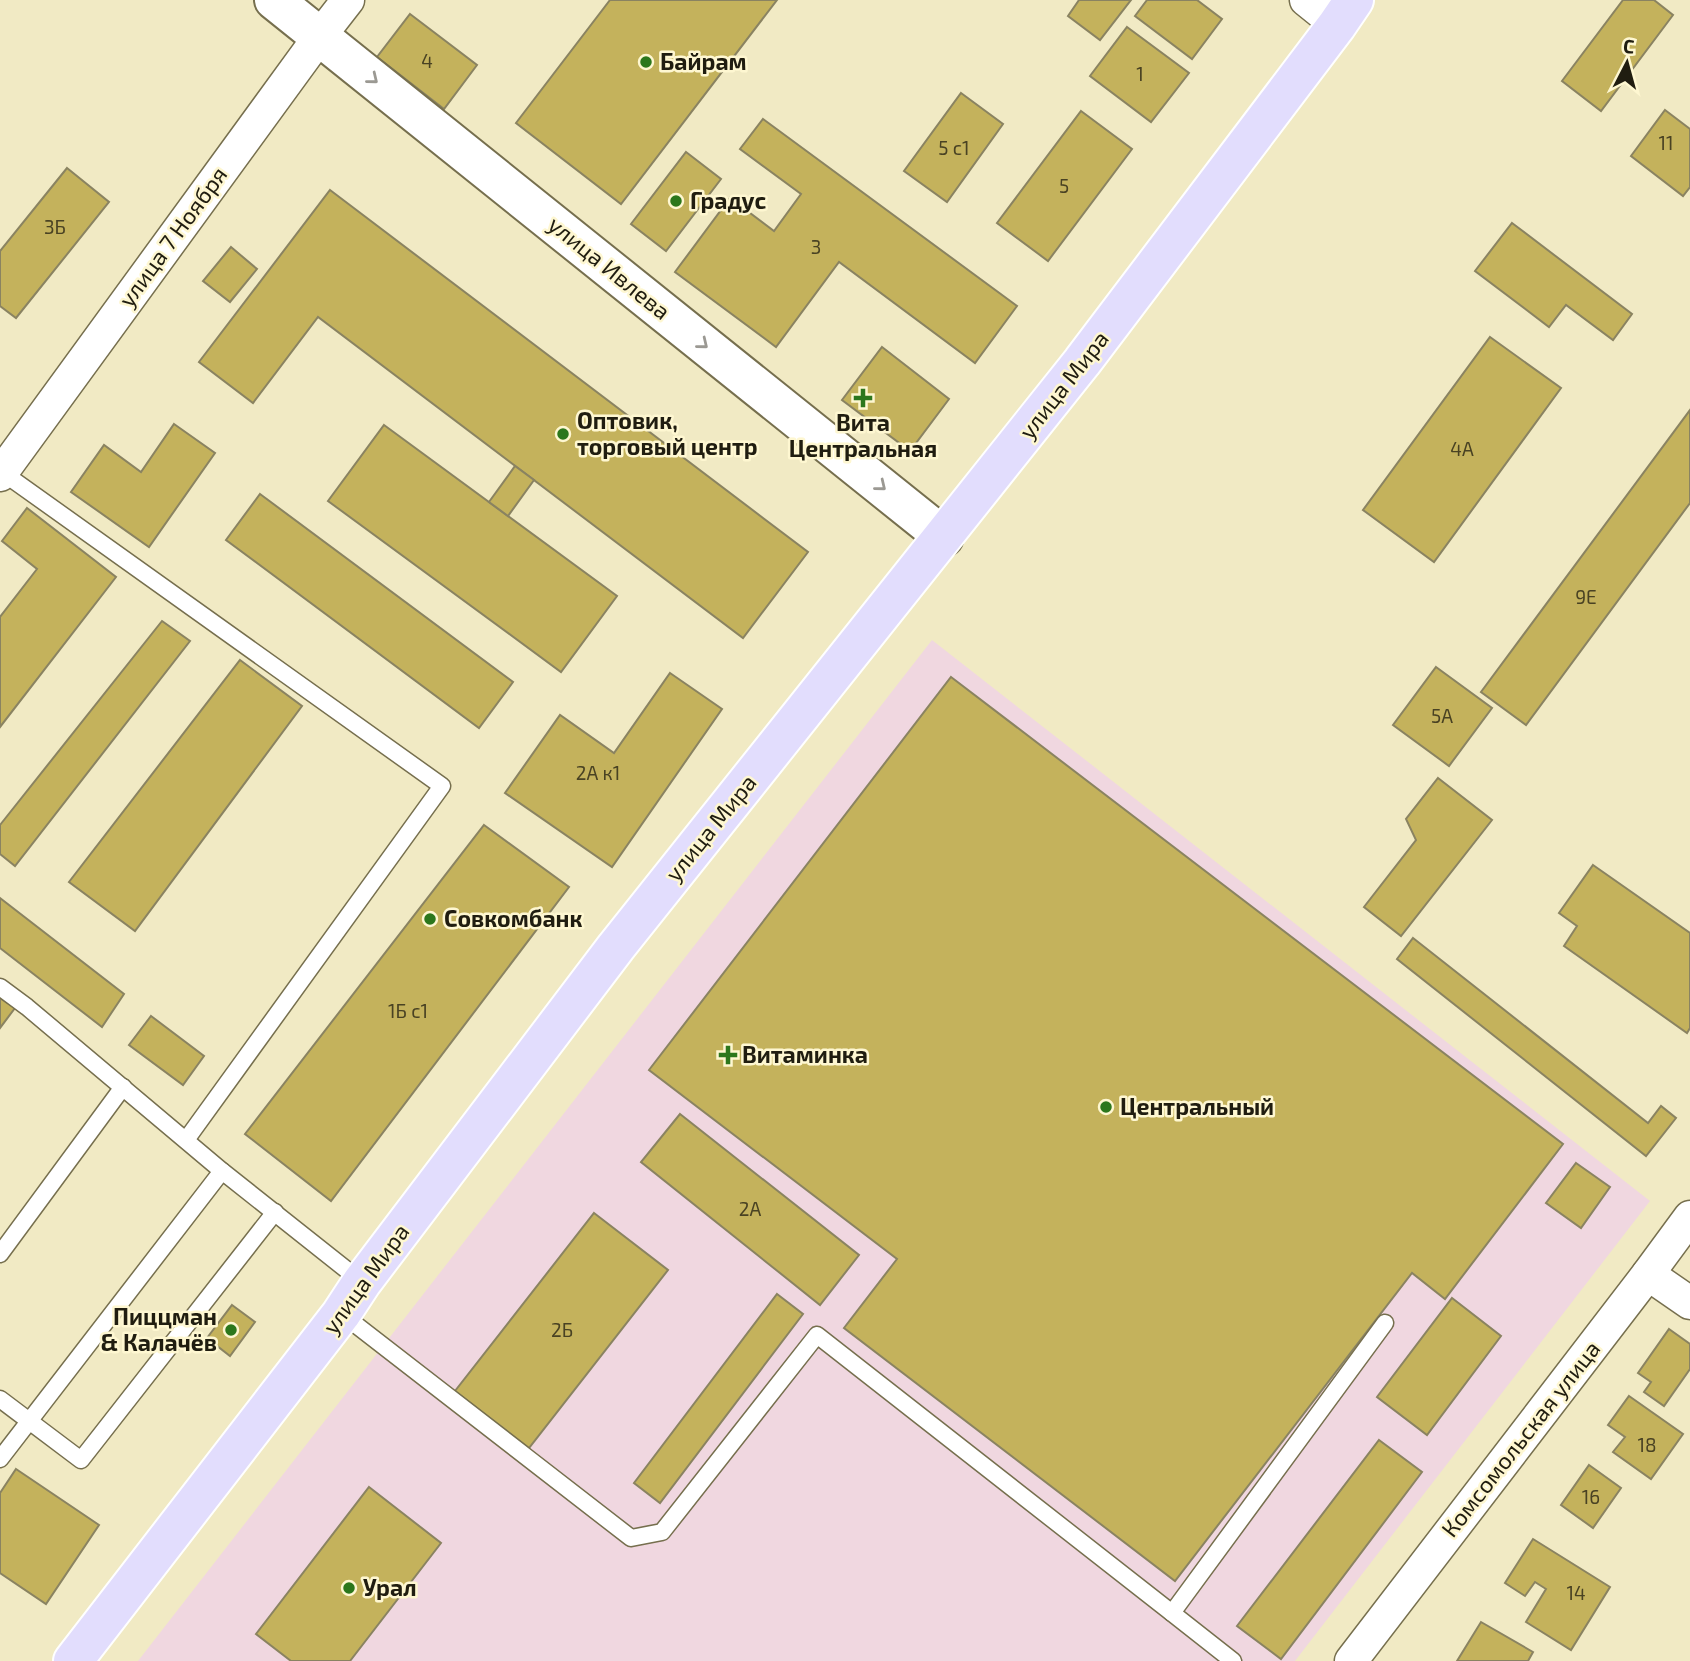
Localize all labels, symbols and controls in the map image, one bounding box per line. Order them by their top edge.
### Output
north arrow [1592,28,1662,98]
text: С [1622,34,1636,58]
place label: Байрам [660,47,747,75]
house number: 4 [421,49,433,72]
marker: Байрам [638,54,654,70]
house number: 1 [1136,62,1144,85]
one-way arrow [365,70,377,83]
house number: 11 [1658,131,1674,154]
house number: 5 с1 [938,136,970,159]
street label: улица 7 Ноября [112,161,233,313]
house number: 5 [1059,174,1069,197]
place label: Градус [690,186,766,214]
marker: Градус [668,193,684,209]
street label: улица Ивлева [542,210,676,326]
house number: 3Б [44,215,66,238]
house number: 3 [811,235,821,258]
street label: улица Мира [1012,325,1115,445]
one-way arrow [696,335,708,348]
marker: Вита Центральная [855,390,871,406]
place label: Оптовик, торговый центр [577,406,758,460]
place label: Вита Центральная [789,408,937,462]
marker: Оптовик, торговый центр [555,426,571,442]
house number: 4А [1450,437,1474,460]
one-way arrow [872,478,885,490]
house number: 9Е [1575,585,1597,608]
house number: 5А [1431,704,1453,727]
house number: 2А к1 [576,761,620,784]
street label: улица Мира [659,768,763,887]
place label: Совкомбанк [444,904,583,932]
marker: Совкомбанк [422,911,438,927]
house number: 1Б с1 [388,999,428,1022]
place label: Витаминка [742,1040,868,1068]
marker: Витаминка [720,1047,736,1063]
place label: Центральный [1120,1092,1274,1120]
marker: Центральный [1098,1099,1114,1115]
house number: 2А [739,1197,761,1220]
street label: улица Мира [316,1218,415,1339]
place label: Пиццман & Калачёв [100,1302,217,1356]
house number: 2Б [551,1318,573,1341]
marker: Пиццман & Калачёв [223,1322,239,1338]
street label: Комсомольская улица [1435,1335,1606,1543]
house number: 18 [1637,1433,1657,1456]
house number: 16 [1582,1485,1600,1508]
place label: Урал [363,1573,417,1601]
marker: Урал [341,1580,357,1596]
house number: 14 [1566,1581,1586,1604]

